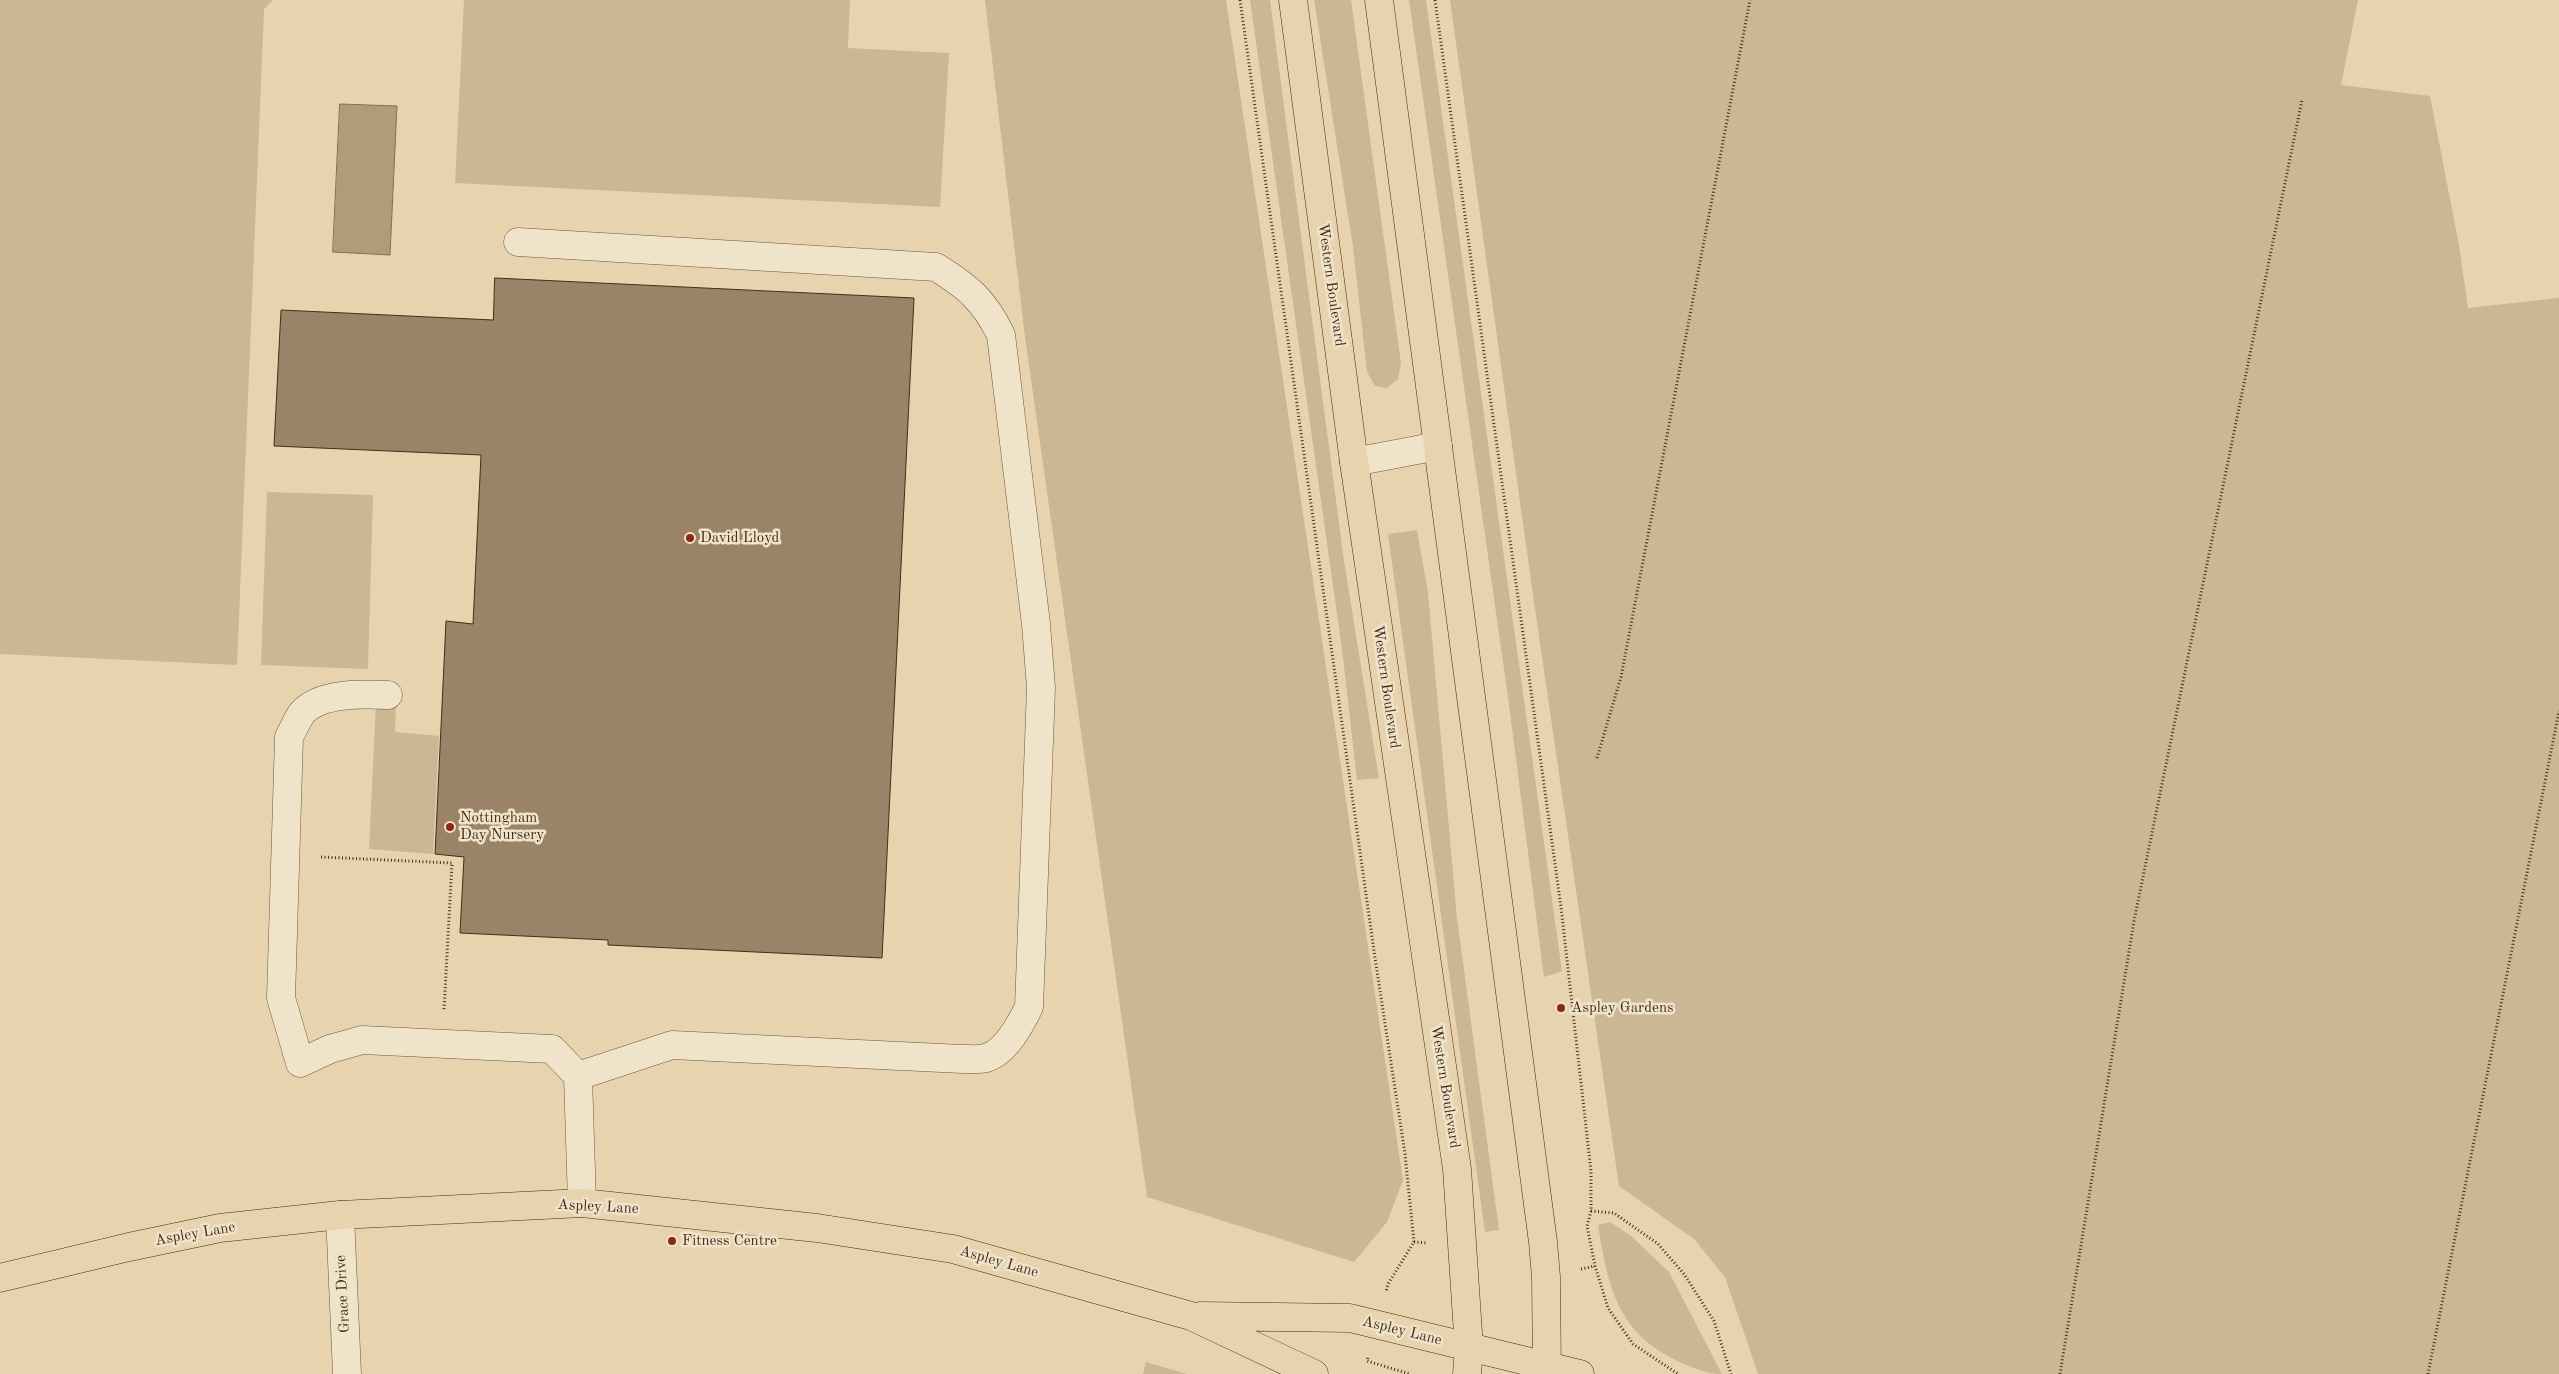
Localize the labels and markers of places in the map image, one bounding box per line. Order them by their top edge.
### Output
place label: David Lloyd [700,529,779,547]
marker: David Lloyd [684,532,696,544]
place label: Nottingham Day Nursery [460,809,544,844]
marker: Nottingham Day Nursery [444,821,456,833]
place label: Aspley Gardens [1571,999,1674,1017]
marker: Aspley Gardens [1555,1002,1567,1014]
place label: Fitness Centre [682,1232,777,1250]
marker: Fitness Centre [666,1235,678,1247]

